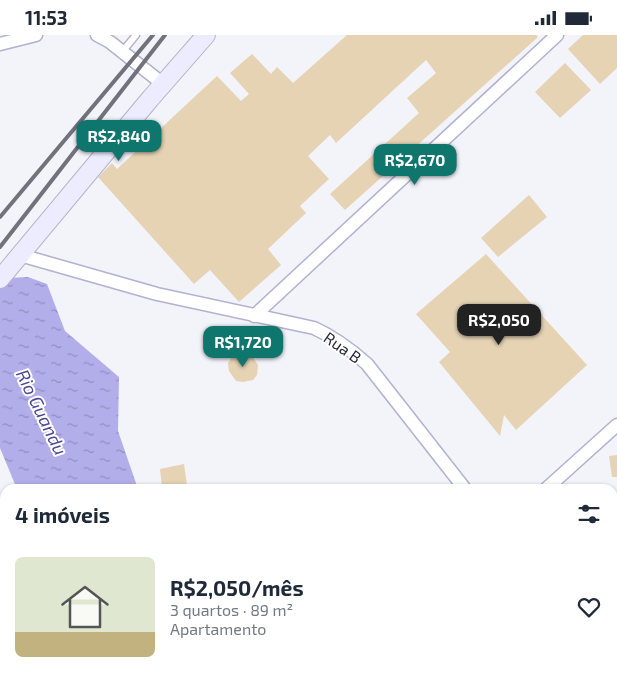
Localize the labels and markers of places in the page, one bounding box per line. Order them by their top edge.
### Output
pin: R$2,840 [73,119,165,162]
pin: R$2,670 [369,143,461,186]
pin: R$2,050 [453,303,545,346]
pin: R$1,720 [197,325,289,368]

